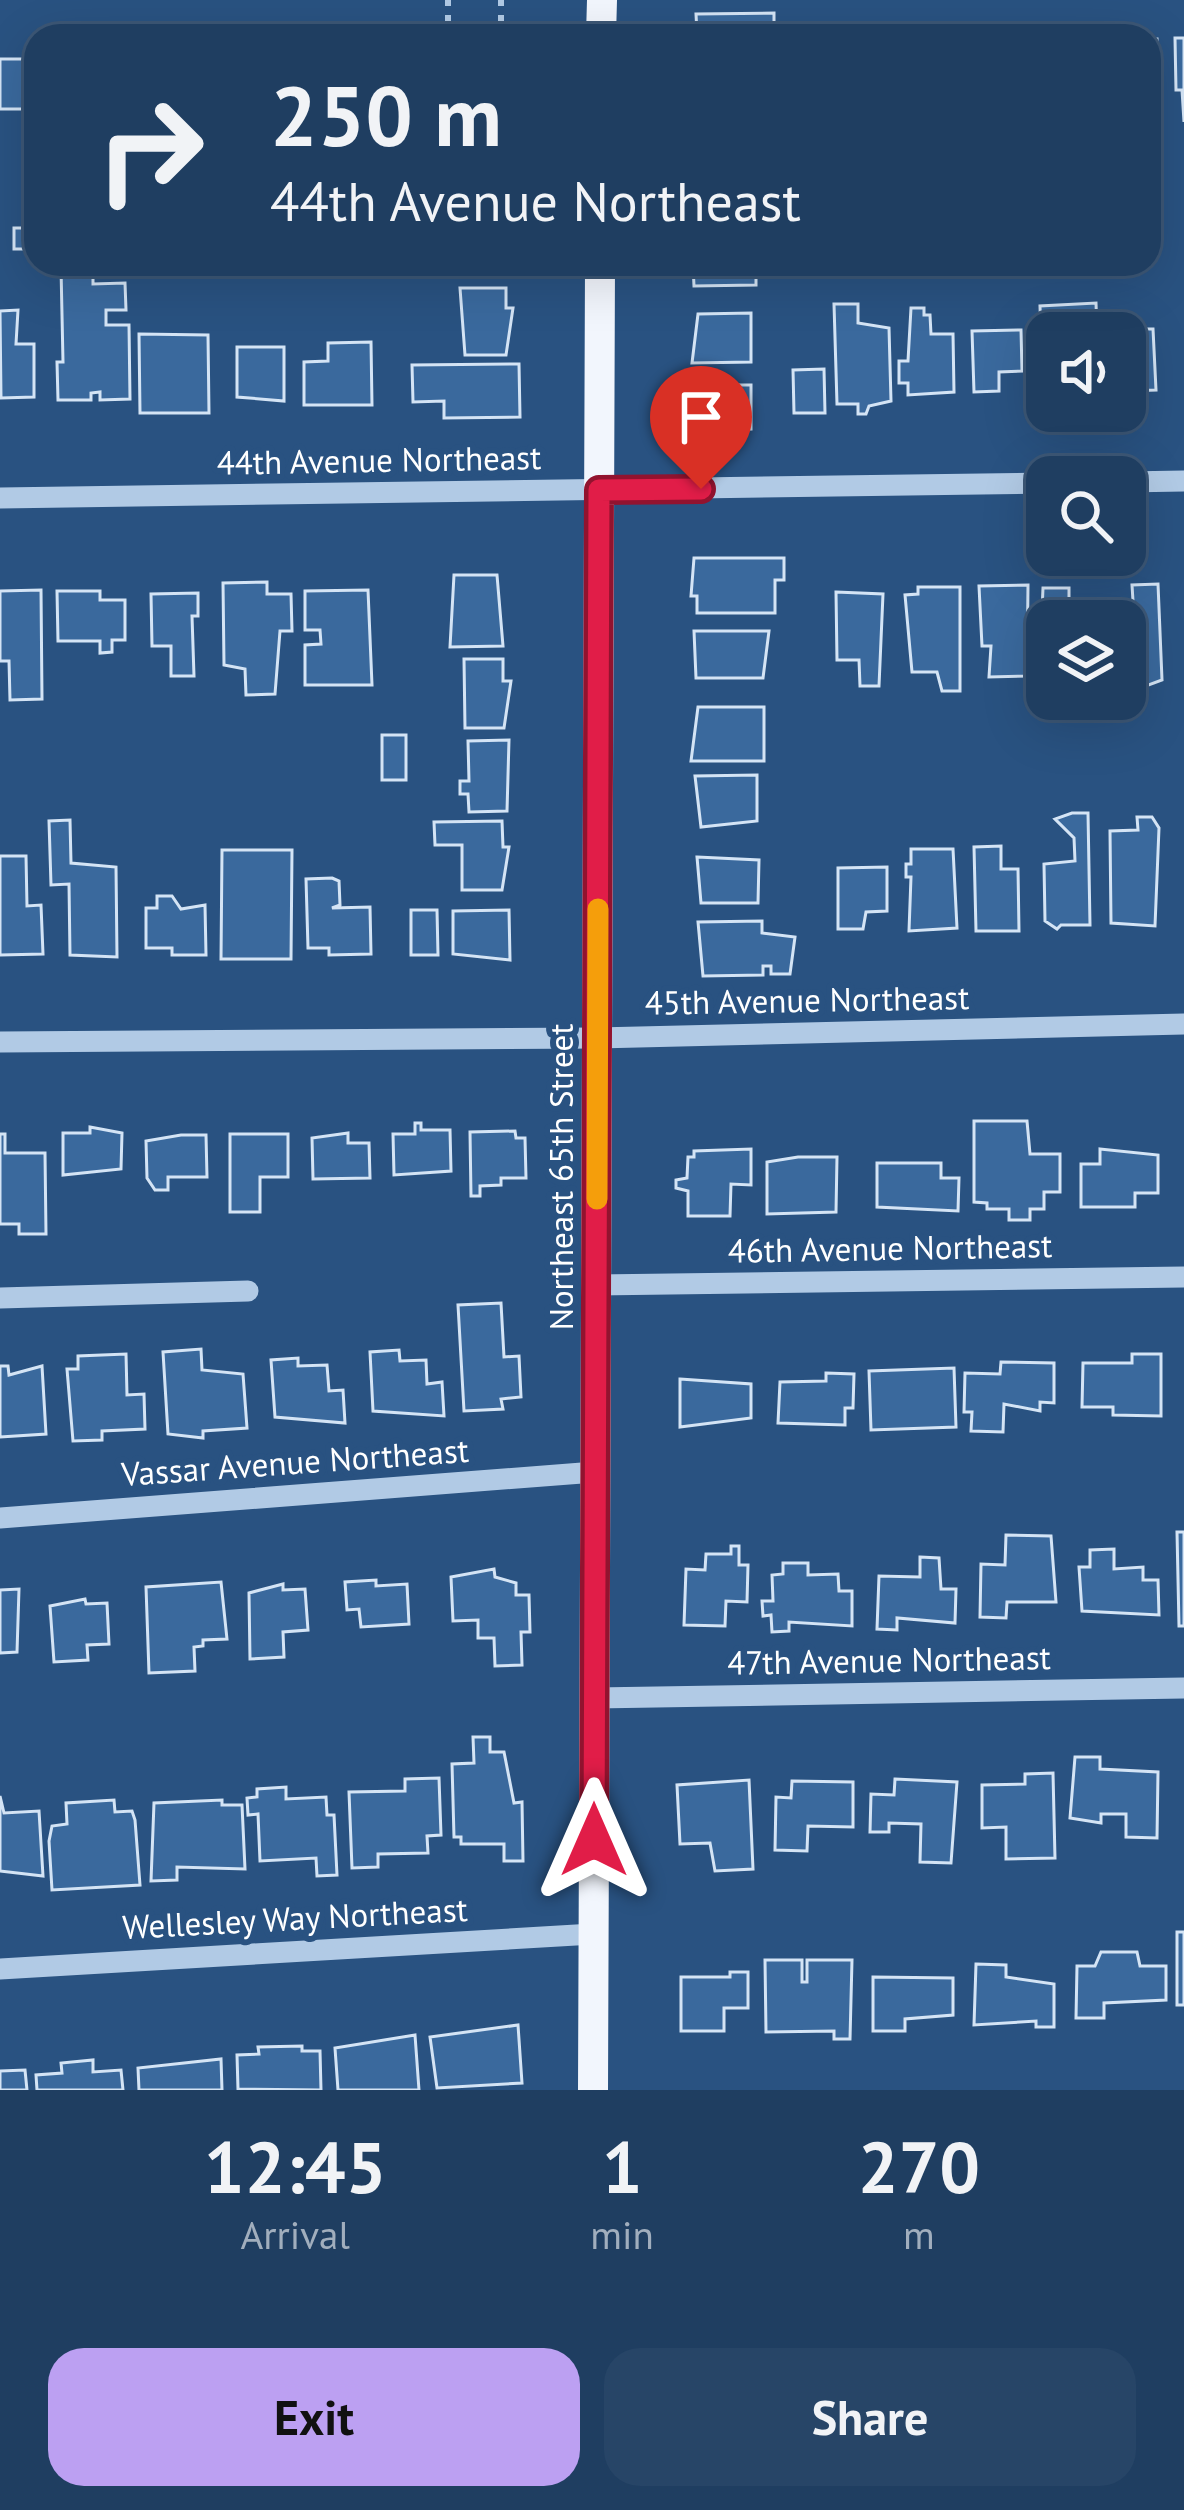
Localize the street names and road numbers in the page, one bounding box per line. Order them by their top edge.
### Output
street label: 44th Avenue Northeast [216,435,542,484]
street label: 45th Avenue Northeast [644,975,970,1024]
street label: Northeast 65th Street [539,1024,582,1330]
street label: 46th Avenue Northeast [727,1223,1053,1272]
street label: Vassar Avenue Northeast [119,1428,470,1495]
street label: 47th Avenue Northeast [727,1635,1051,1684]
street label: Wellesley Way Northeast [121,1887,469,1948]

